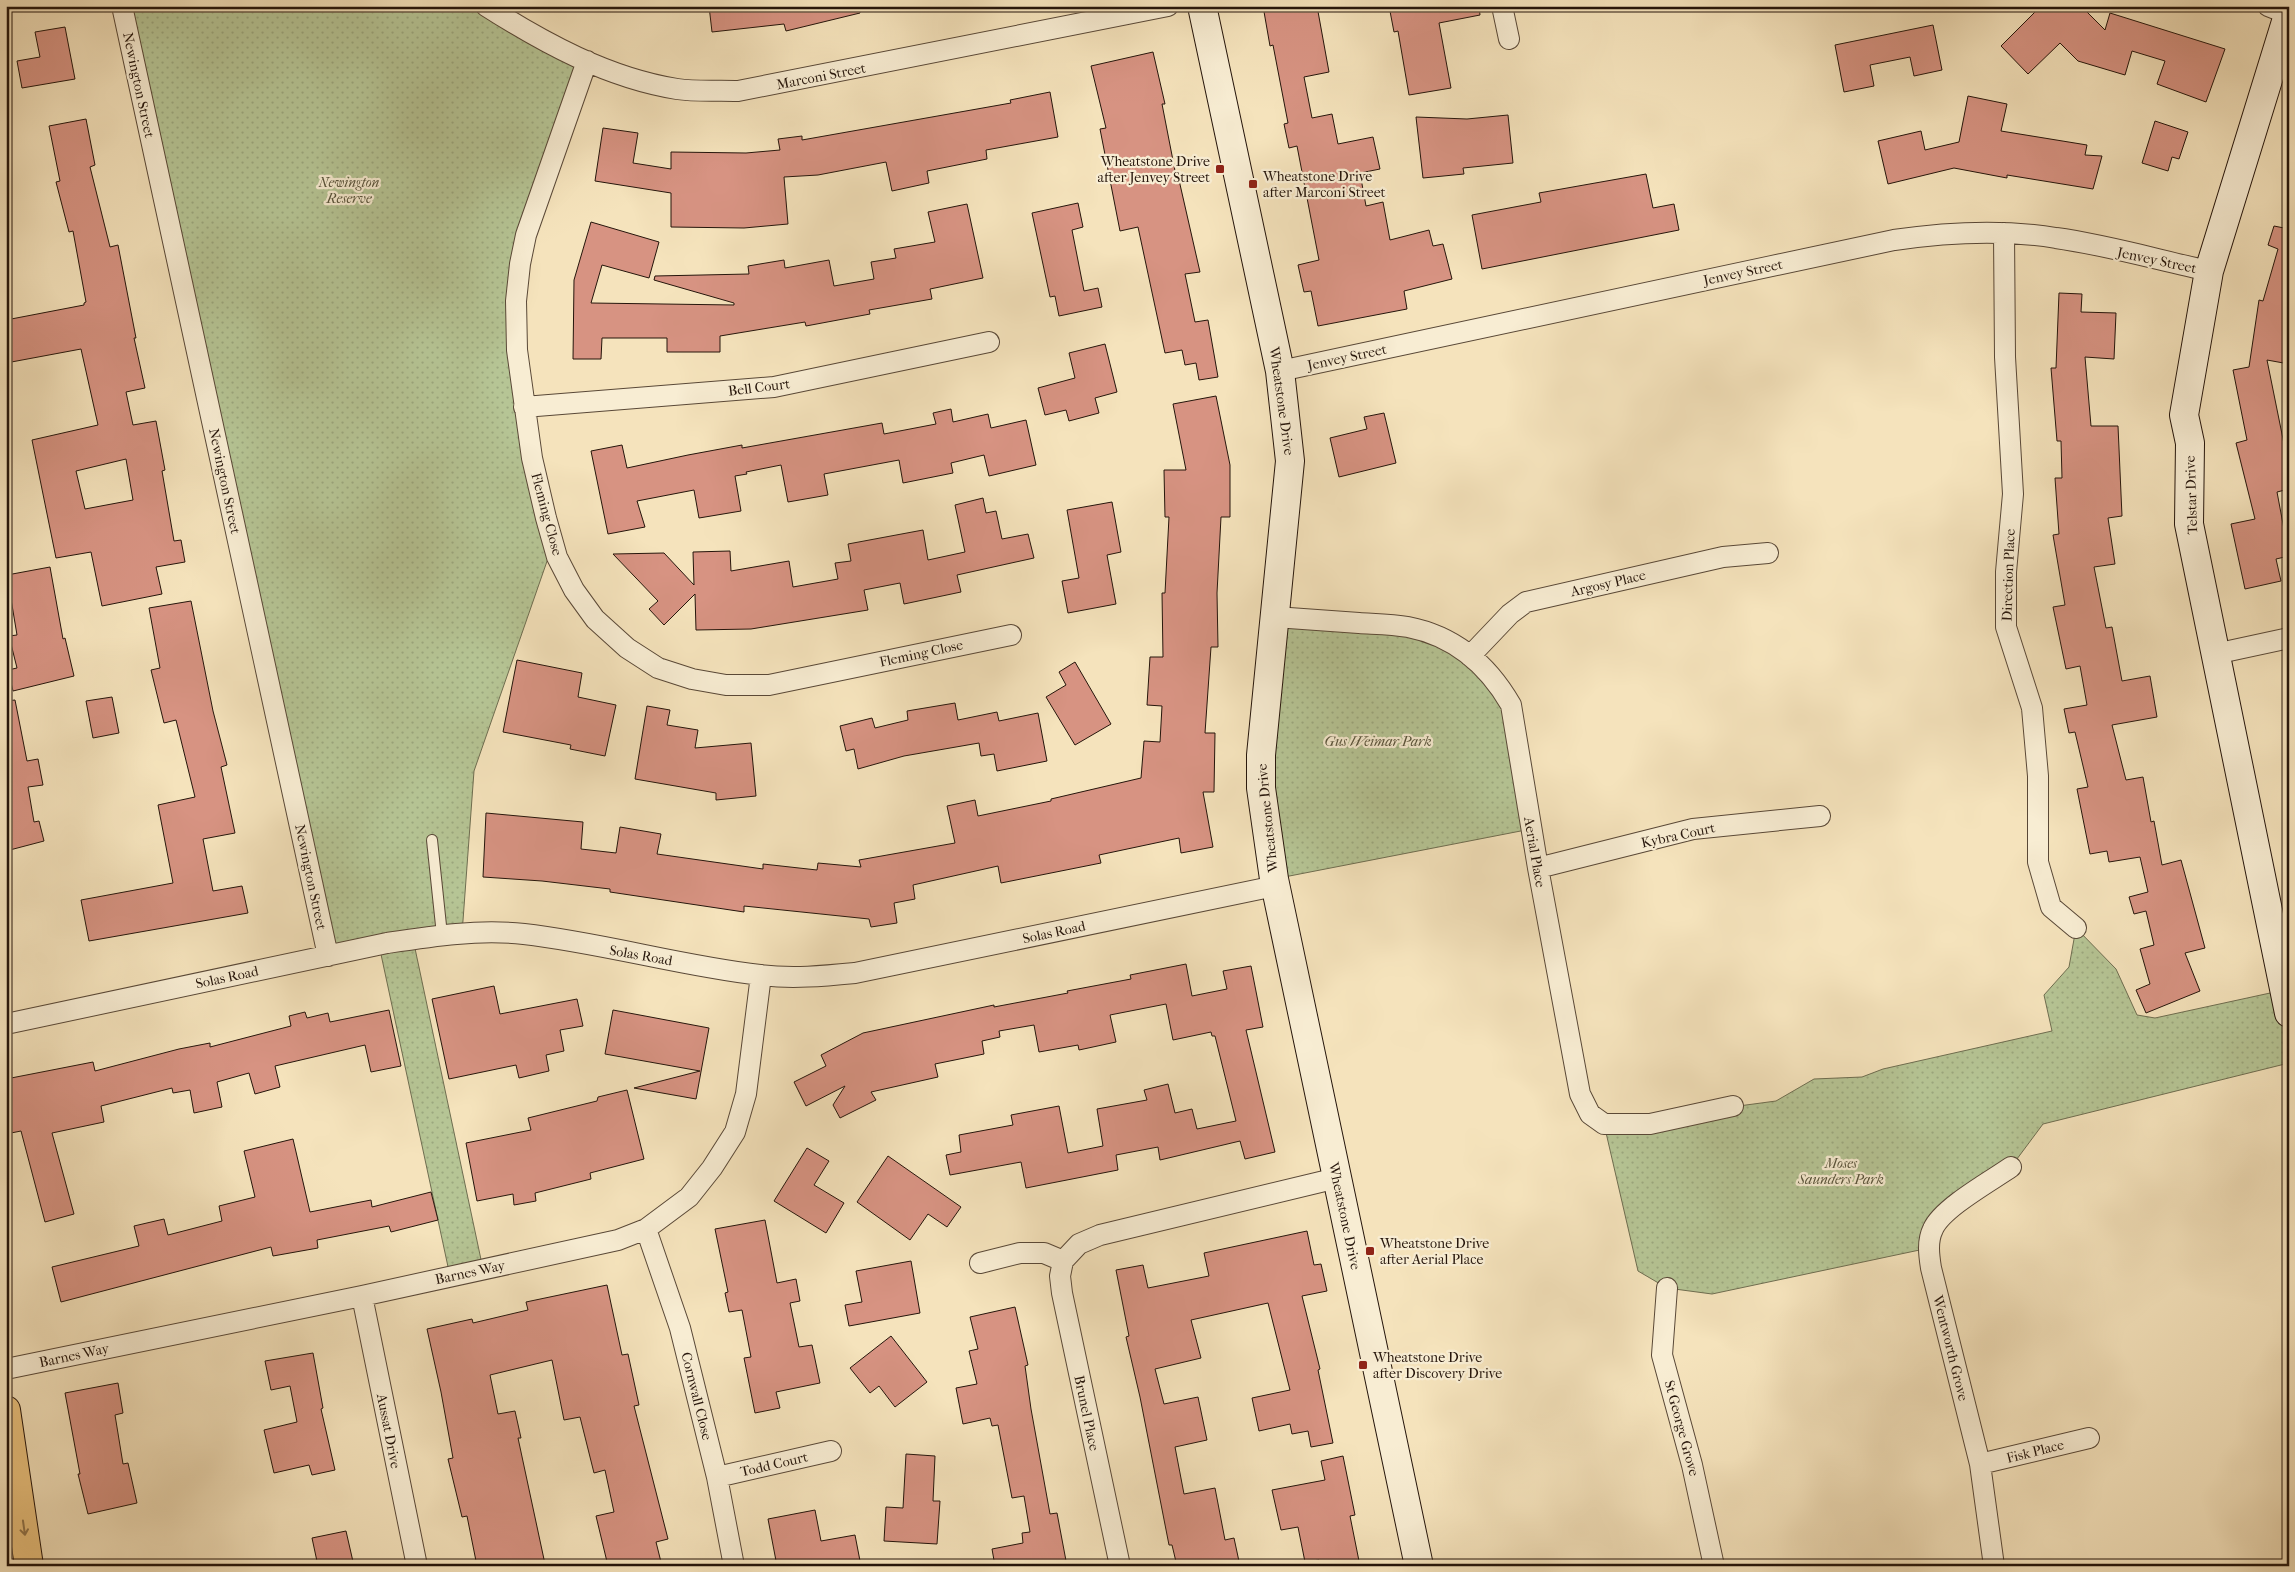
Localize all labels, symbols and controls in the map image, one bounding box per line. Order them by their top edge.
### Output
street label: Newington Street [119,31,158,140]
street label: Marconi Street [775,60,867,93]
place label: Wheatstone Drive after Jenvey Street [1097,153,1210,186]
marker: Wheatstone Drive after Jenvey Street [1214,163,1226,175]
place label: Wheatstone Drive after Marconi Street [1262,168,1386,201]
park label: Newington Reserve [318,174,380,207]
marker: Wheatstone Drive after Marconi Street [1247,178,1259,190]
street label: Jenvey Street [2115,244,2198,277]
street label: Jenvey Street [1701,256,1784,289]
street label: Jenvey Street [1305,341,1388,374]
street label: Wheatstone Drive [1265,345,1298,456]
street label: Bell Court [727,375,791,400]
street label: Newington Street [205,427,244,536]
street label: Telstar Drive [2182,455,2201,535]
street label: Fleming Close [527,471,566,557]
street label: Direction Place [1998,528,2019,622]
street label: Argosy Place [1568,567,1648,601]
street label: Fleming Close [878,636,965,671]
park label: Gus Weimar Park [1324,733,1432,750]
street label: Wheatstone Drive [1253,763,1282,874]
street label: Aerial Place [1520,814,1549,889]
street label: Kybra Court [1640,819,1717,852]
street label: Newington Street [291,823,330,932]
street label: Solas Road [1021,917,1087,947]
street label: Solas Road [608,942,674,969]
street label: Solas Road [194,962,260,992]
park label: Moses Saunders Park [1797,1155,1884,1188]
street label: Wheatstone Drive [1325,1160,1364,1271]
place label: Wheatstone Drive after Aerial Place [1379,1235,1489,1268]
marker: Wheatstone Drive after Aerial Place [1364,1245,1376,1257]
street label: Barnes Way [434,1257,507,1288]
street label: Wentworth Grove [1929,1293,1972,1403]
street label: Barnes Way [38,1340,111,1371]
place label: Wheatstone Drive after Discovery Drive [1372,1349,1502,1382]
street label: Cornwall Close [677,1350,716,1442]
marker: Wheatstone Drive after Discovery Drive [1357,1359,1369,1371]
street label: Brunel Place [1070,1374,1103,1452]
street label: St George Grove [1661,1378,1703,1478]
street label: Aussat Drive [373,1391,404,1470]
street label: Fisk Place [2004,1436,2066,1467]
street label: Todd Court [739,1448,810,1481]
one-way arrow [19,1519,29,1535]

